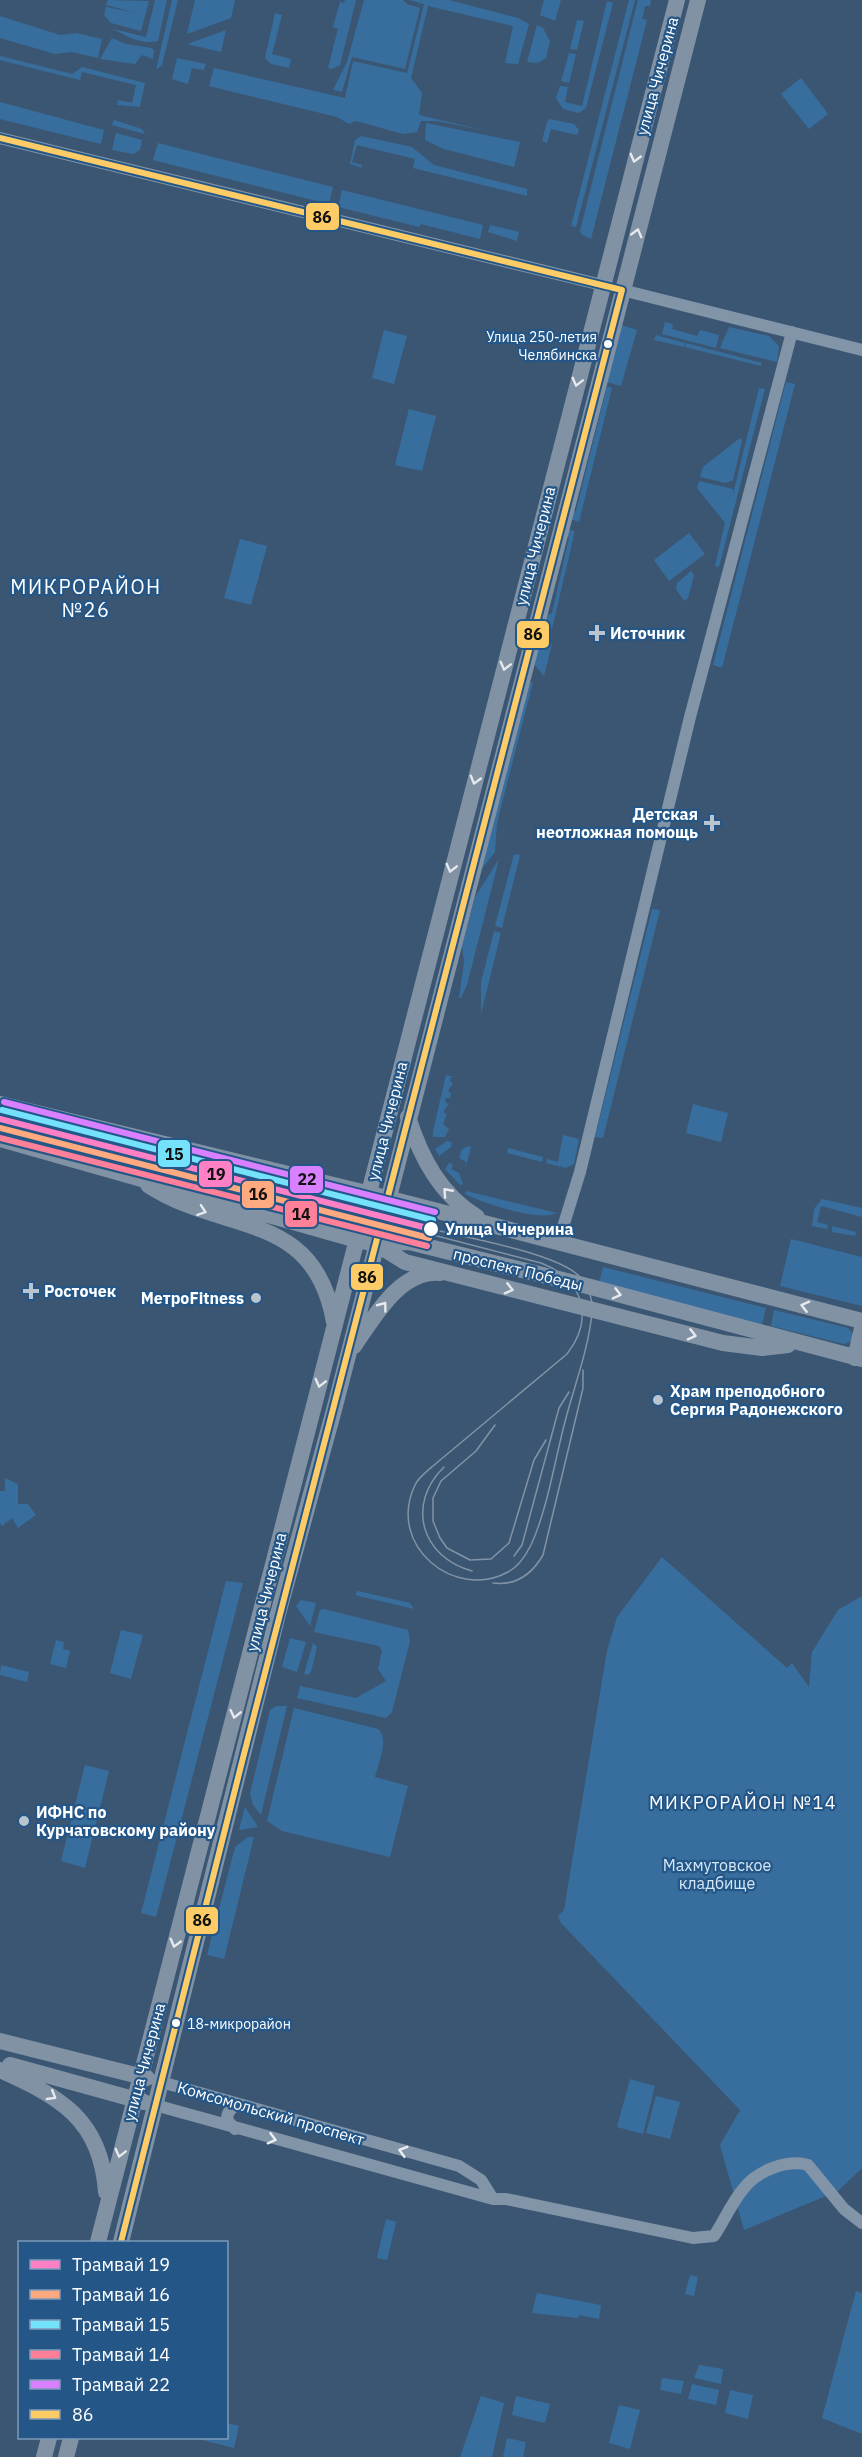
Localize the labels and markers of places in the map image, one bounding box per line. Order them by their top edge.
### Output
place label: Улица 250-летия Челябинска [486,328,598,364]
marker: Улица 250-летия Челябинска [602,338,614,350]
place label: Источник [610,623,685,643]
marker: Источник [588,624,606,642]
place label: Детская неотложная помощь [536,804,698,842]
marker: Детская неотложная помощь [703,814,721,832]
place label: Улица Чичерина [445,1219,574,1239]
marker: Улица Чичерина [422,1220,440,1238]
place label: Росточек [44,1281,116,1301]
marker: Росточек [22,1282,40,1300]
place label: МетроFitness [141,1288,244,1308]
marker: МетроFitness [249,1291,263,1305]
place label: Храм преподобного Сергия Радонежского [670,1381,843,1419]
marker: Храм преподобного Сергия Радонежского [651,1393,665,1407]
place label: ИФНС по Курчатовскому району [36,1802,216,1840]
marker: ИФНС по Курчатовскому району [17,1814,31,1828]
place label: 18-микрорайон [187,2015,291,2033]
marker: 18-микрорайон [170,2017,182,2029]

